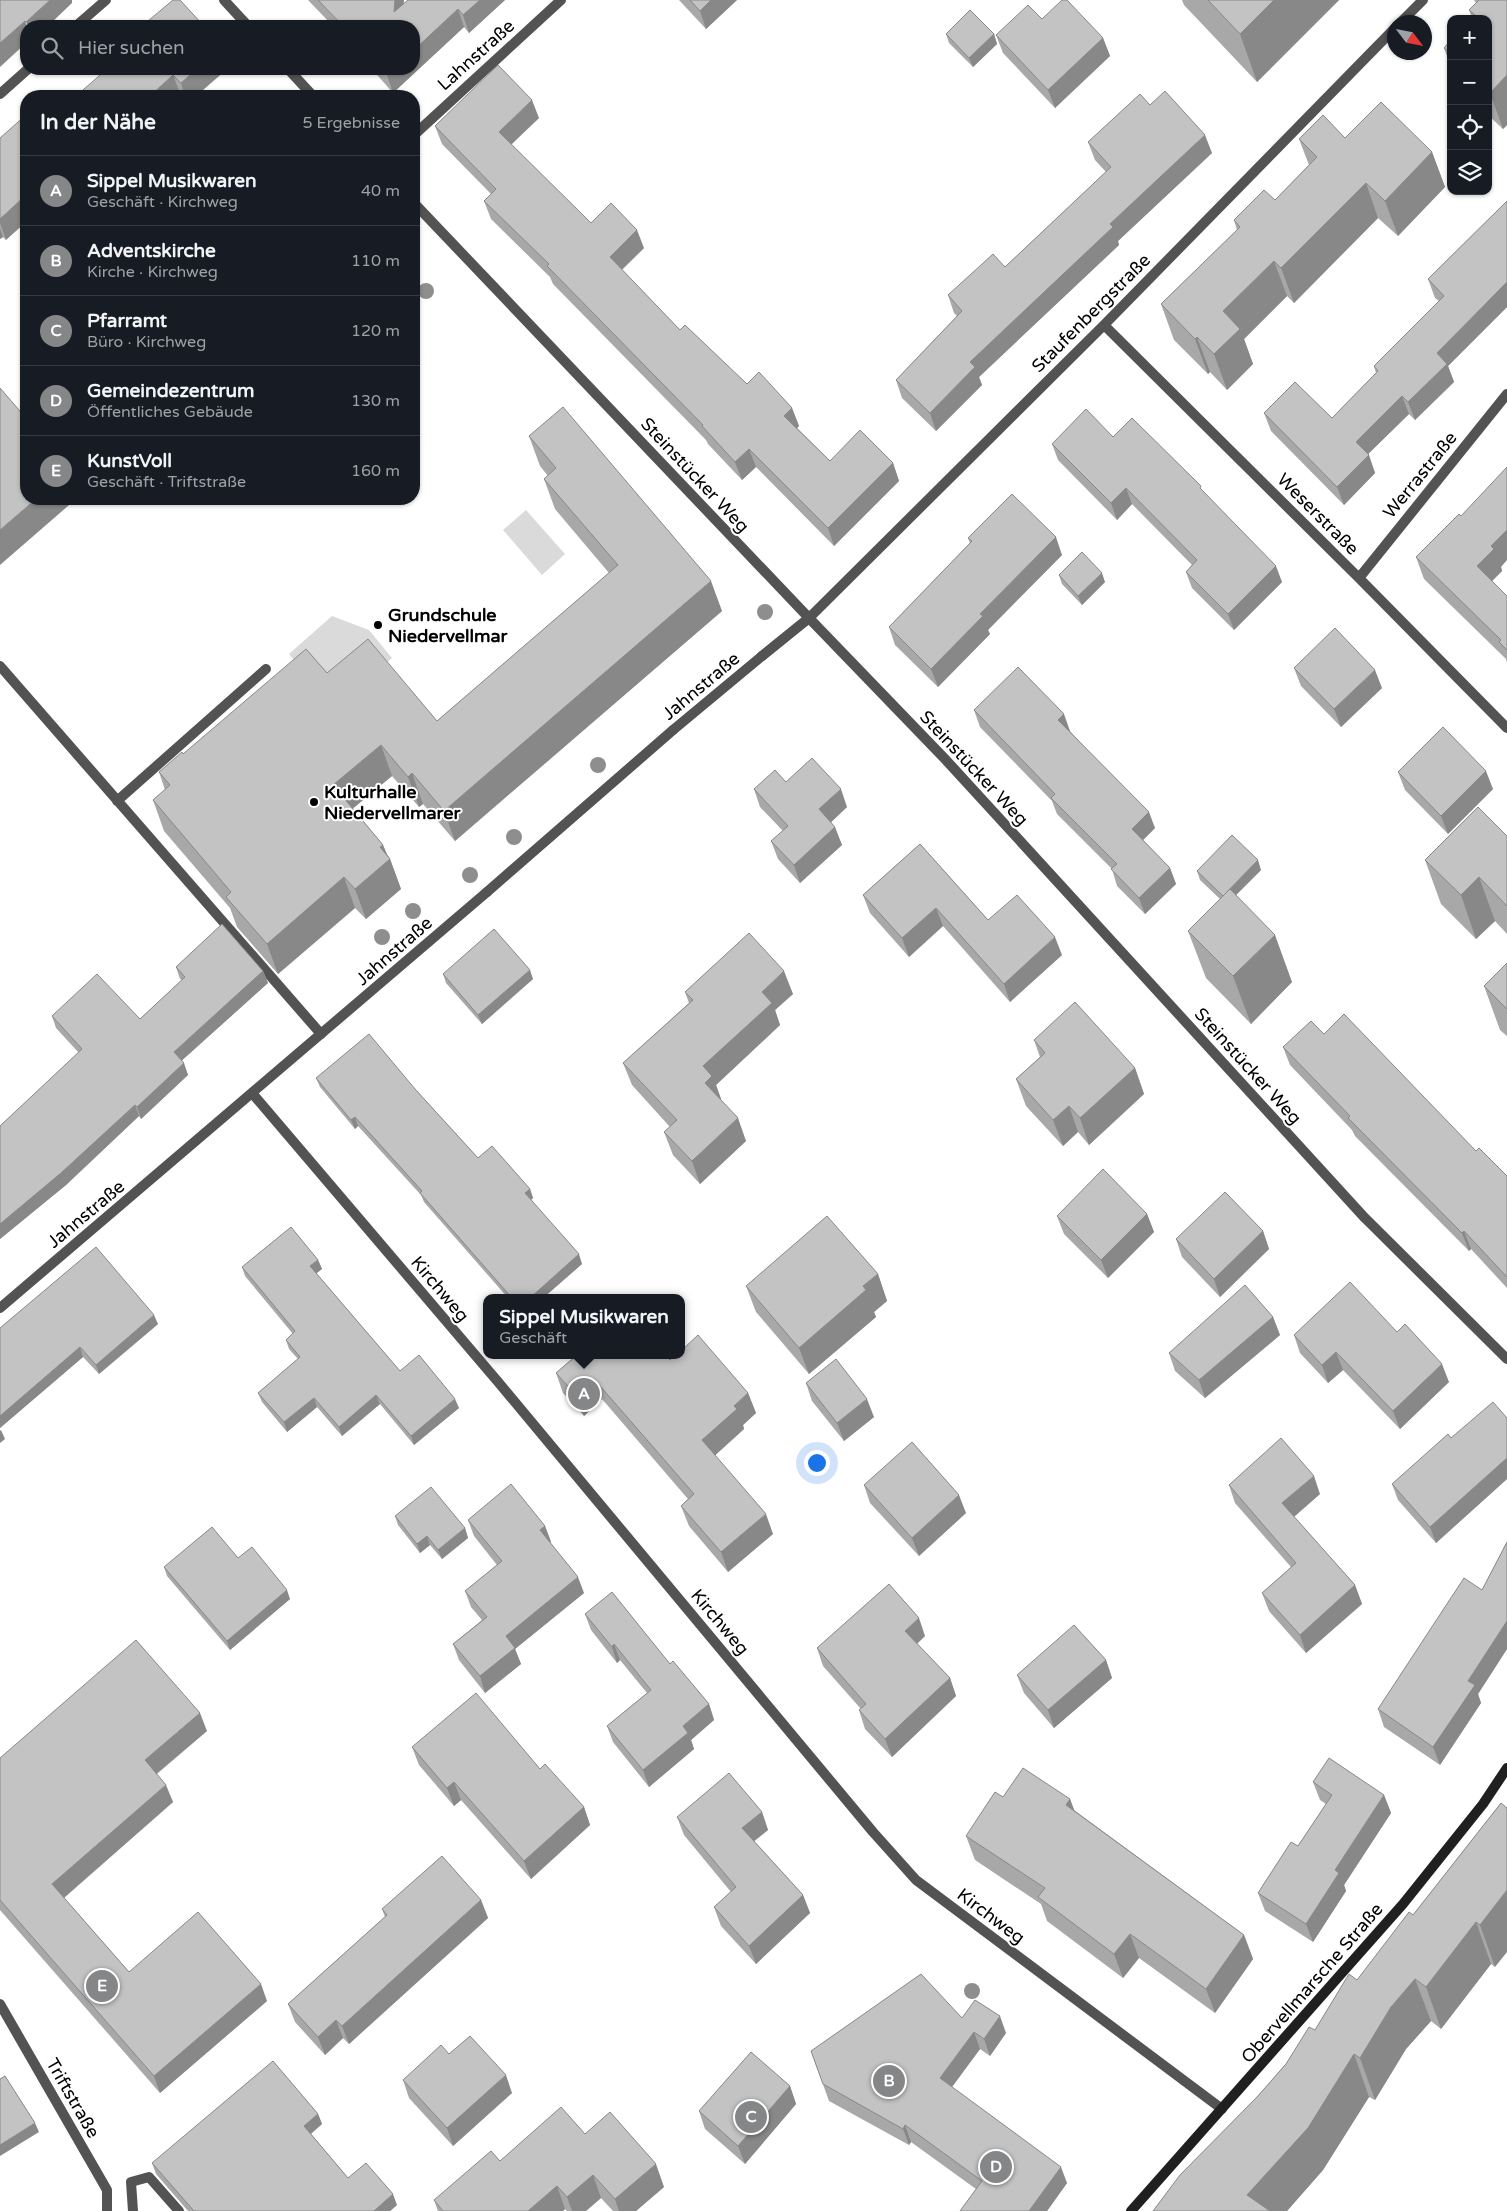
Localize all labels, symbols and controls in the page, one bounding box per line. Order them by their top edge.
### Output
street label: Lahnstraße [433,15,519,95]
north arrow [1387,15,1432,60]
map controls [1447,15,1492,195]
button: + [1447,15,1492,60]
search box [20,20,420,75]
icon: search [38,34,66,62]
text: Hier suchen [78,37,185,59]
button: − [1447,60,1492,105]
button: locate [1447,105,1492,150]
text: In der Nähe [40,110,156,135]
text: 5 Ergebnisse [302,113,400,133]
button: layers [1447,150,1492,195]
text: Sippel Musikwaren [87,170,256,192]
text: A [50,181,62,201]
text: 40 m [361,181,400,201]
text: Geschäft · Kirchweg [87,192,238,212]
text: Adventskirche [87,240,216,262]
street label: Staufenbergstraße [1027,249,1155,377]
text: B [50,251,62,271]
text: 110 m [351,251,400,271]
text: Kirche · Kirchweg [87,262,218,282]
text: Pfarramt [87,310,167,332]
text: C [50,321,62,341]
text: 120 m [351,321,400,341]
text: Büro · Kirchweg [87,332,206,352]
text: Gemeindezentrum [87,380,255,402]
text: D [50,391,62,411]
text: 130 m [351,391,400,411]
text: Öffentliches Gebäude [87,402,253,422]
street label: Steinstücker Weg [636,413,754,537]
street label: Werrastraße [1378,427,1462,523]
text: KunstVoll [87,450,172,472]
text: E [51,461,61,481]
text: 160 m [351,461,400,481]
street label: Weserstraße [1272,468,1364,560]
text: Geschäft · Triftstraße [87,472,246,492]
place label: Grundschule Niedervellmar [388,604,509,647]
marker: Grundschule Niedervellmar [372,619,384,631]
street label: Jahnstraße [658,647,744,725]
street label: Steinstücker Weg [915,706,1033,830]
place label: Kulturhalle Niedervellmarer [324,781,461,824]
marker: Kulturhalle Niedervellmarer [308,796,320,808]
street label: Jahnstraße [351,912,437,990]
street label: Steinstücker Weg [1190,1003,1306,1129]
street label: Jahnstraße [43,1175,129,1253]
street label: Kirchweg [406,1252,474,1326]
popup [483,1294,685,1359]
text: Sippel Musikwaren [499,1306,669,1328]
text: Geschäft [499,1328,567,1348]
pin: A [568,1375,600,1413]
your location [804,1450,830,1476]
street label: Kirchweg [686,1585,754,1659]
street label: Kirchweg [953,1883,1029,1949]
street label: Obervellmarsche Straße [1237,1899,1387,2067]
pin: E [86,1967,118,2005]
street label: Triftstraße [41,2054,105,2142]
pin: B [873,2062,905,2100]
pin: C [735,2098,767,2136]
pin: D [980,2148,1012,2186]

